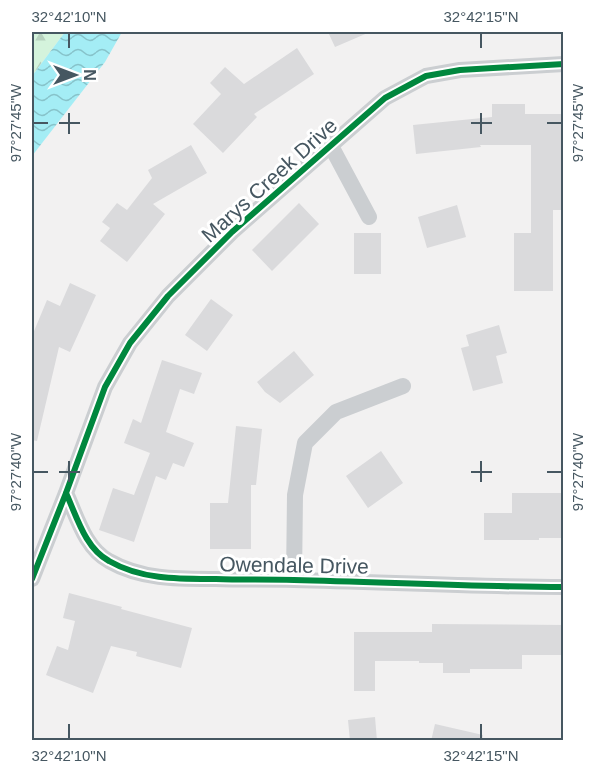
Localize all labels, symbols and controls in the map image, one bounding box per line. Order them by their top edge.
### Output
text: 32°42'10"N [31,8,107,25]
text: 32°42'15"N [443,8,519,25]
north arrow [45,45,105,105]
text: N [81,69,98,81]
text: 97°27'45"W [7,83,24,162]
text: 97°27'45"W [569,83,586,162]
street label: Marys Creek Drive [197,113,341,247]
text: 97°27'40"W [7,432,24,511]
text: 97°27'40"W [569,432,586,511]
street label: Owendale Drive [219,552,369,578]
text: 32°42'10"N [31,747,107,764]
text: 32°42'15"N [443,747,519,764]

